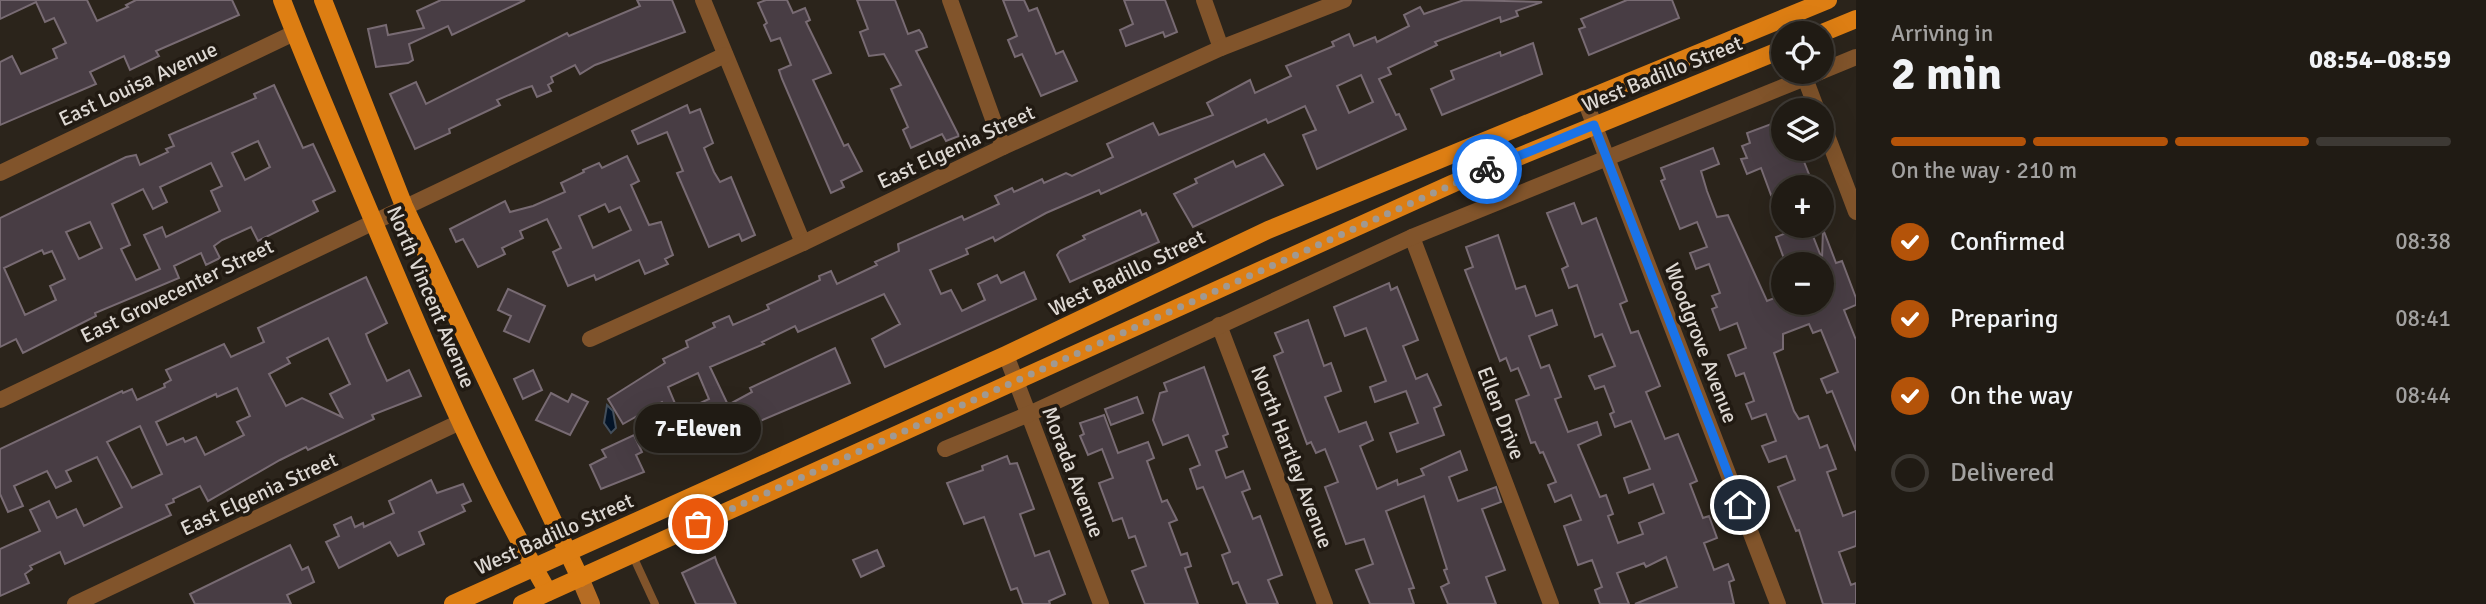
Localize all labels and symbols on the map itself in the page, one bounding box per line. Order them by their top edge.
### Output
street label: West Badillo Street [1578,30,1746,118]
street label: East Louisa Avenue [55,36,221,132]
street label: East Elgenia Street [873,99,1039,195]
courier [1452,134,1522,204]
street label: North Vincent Avenue [381,202,481,392]
street label: West Badillo Street [1045,224,1209,322]
street label: East Grovecenter Street [76,233,278,349]
street label: Woodgrove Avenue [1659,259,1743,427]
street label: North Hartley Avenue [1245,362,1339,552]
street label: Ellen Drive [1471,363,1531,463]
street label: Morada Avenue [1036,403,1110,541]
callout: 7-Eleven [635,405,761,454]
street label: East Elgenia Street [176,446,342,542]
pin [1710,475,1770,535]
street label: West Badillo Street [471,487,637,581]
pin [668,494,728,554]

